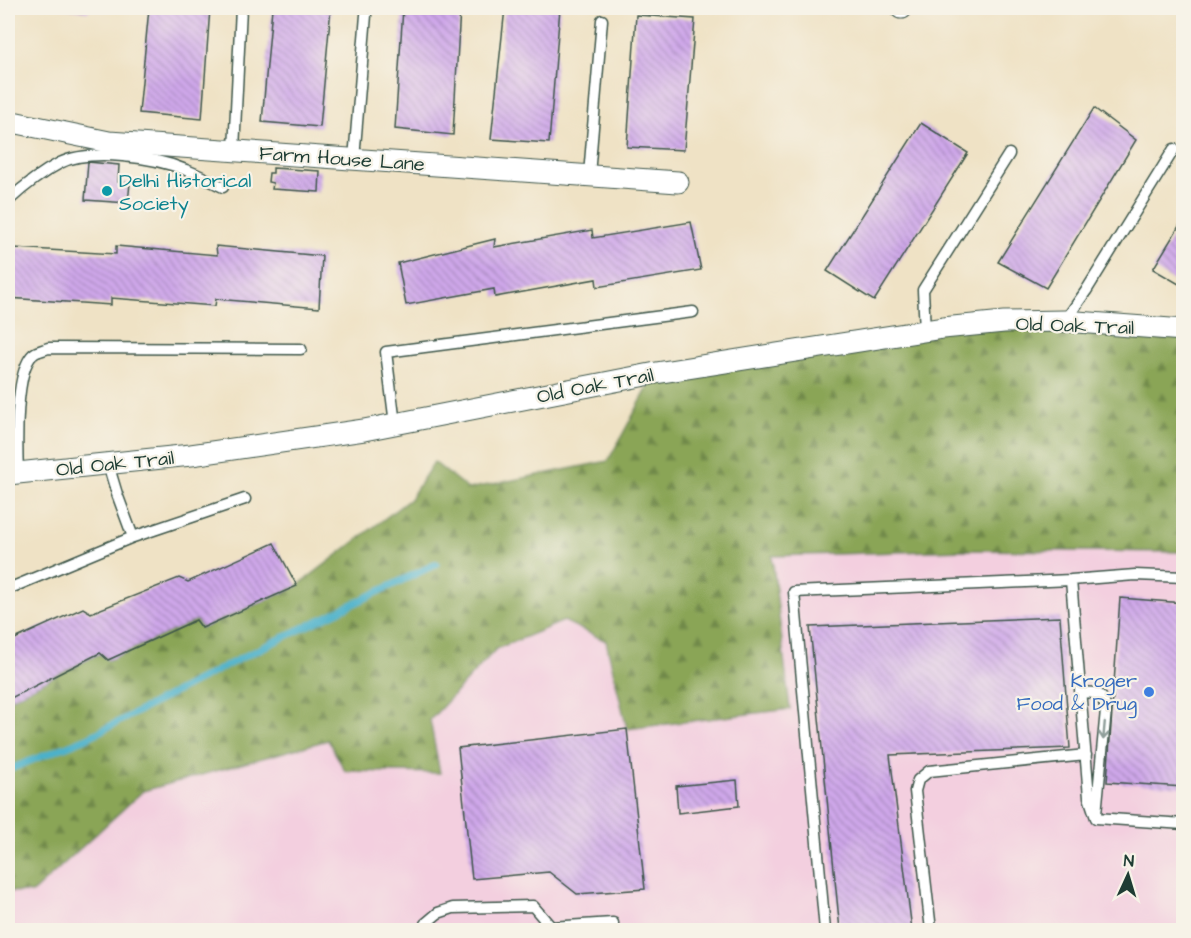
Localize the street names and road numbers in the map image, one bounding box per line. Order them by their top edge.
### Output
street label: Farm House Lane [258,139,426,179]
street label: Old Oak Trail [1015,310,1135,342]
street label: Old Oak Trail [534,361,656,411]
street label: Old Oak Trail [55,444,176,484]

